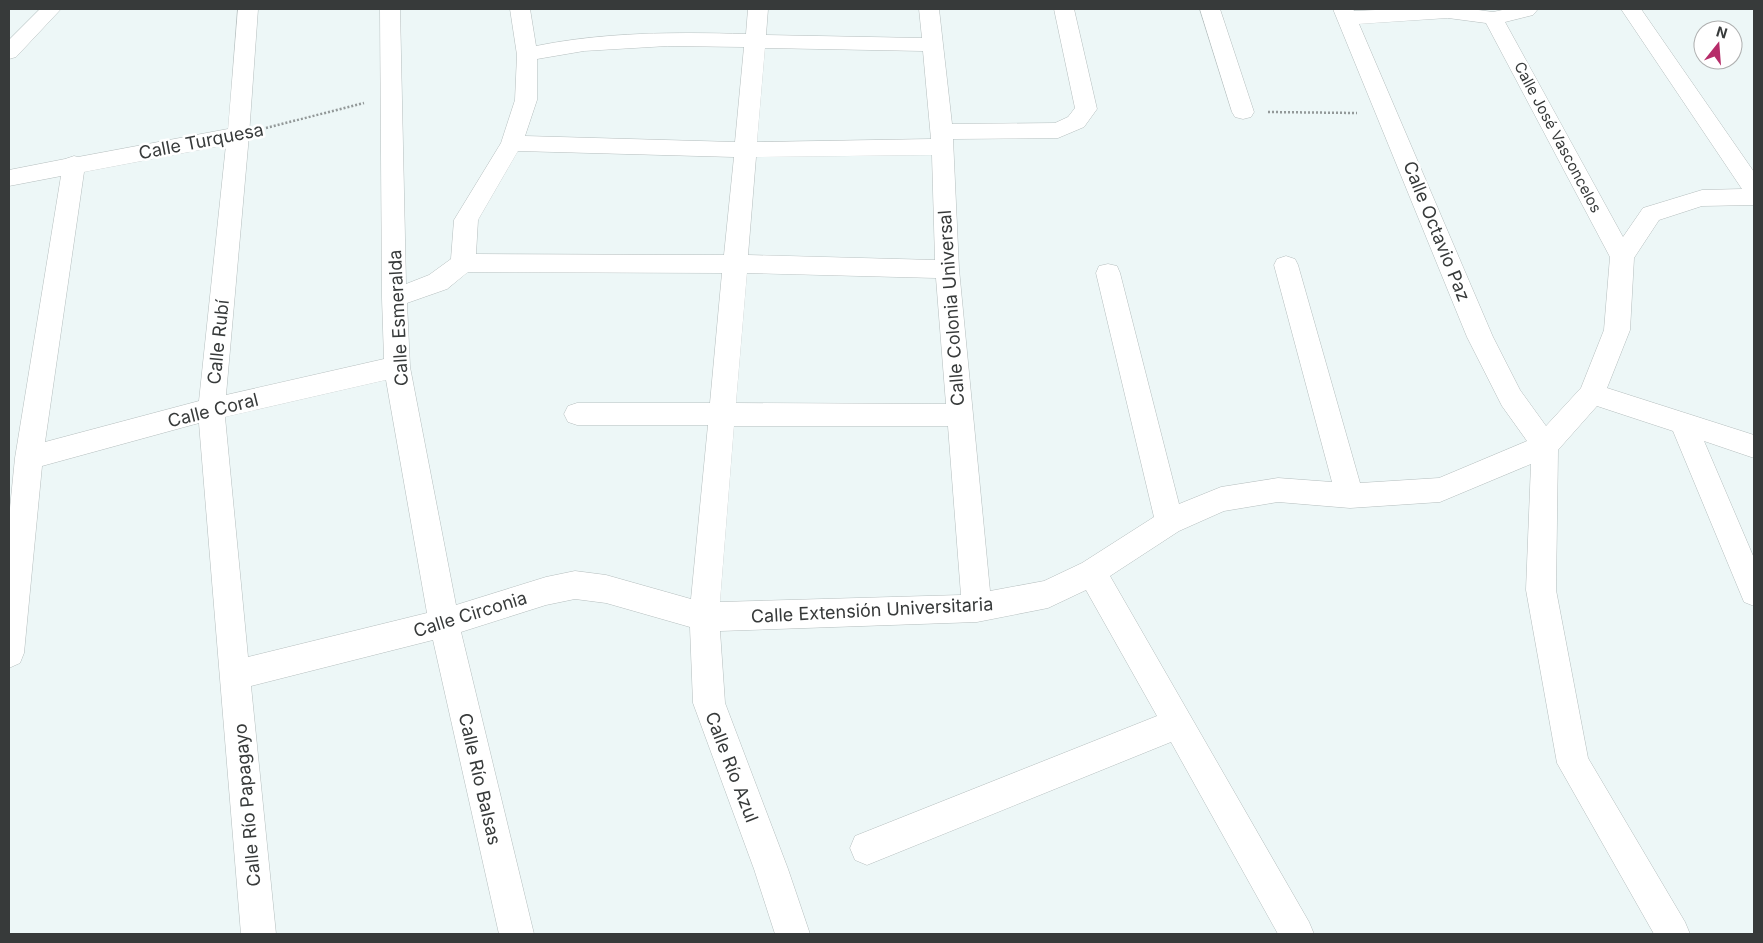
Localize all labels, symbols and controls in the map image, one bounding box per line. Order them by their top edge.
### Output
north arrow [1693,20,1743,70]
text: N [1714,22,1730,42]
street label: Calle José Vasconcelos [1510,58,1606,216]
street label: Calle Turquesa [137,119,265,163]
street label: Calle Octavio Paz [1399,158,1475,304]
street label: Calle Colonia Universal [934,209,968,407]
street label: Calle Esmeralda [384,249,412,387]
street label: Calle Rubí [203,298,233,385]
street label: Calle Coral [165,389,261,431]
street label: Calle Circonia [411,587,529,641]
street label: Calle Extensión Universitaria [750,593,994,627]
street label: Calle Río Azul [701,709,763,825]
street label: Calle Río Balsas [455,711,505,847]
street label: Calle Río Papagayo [229,723,265,887]

